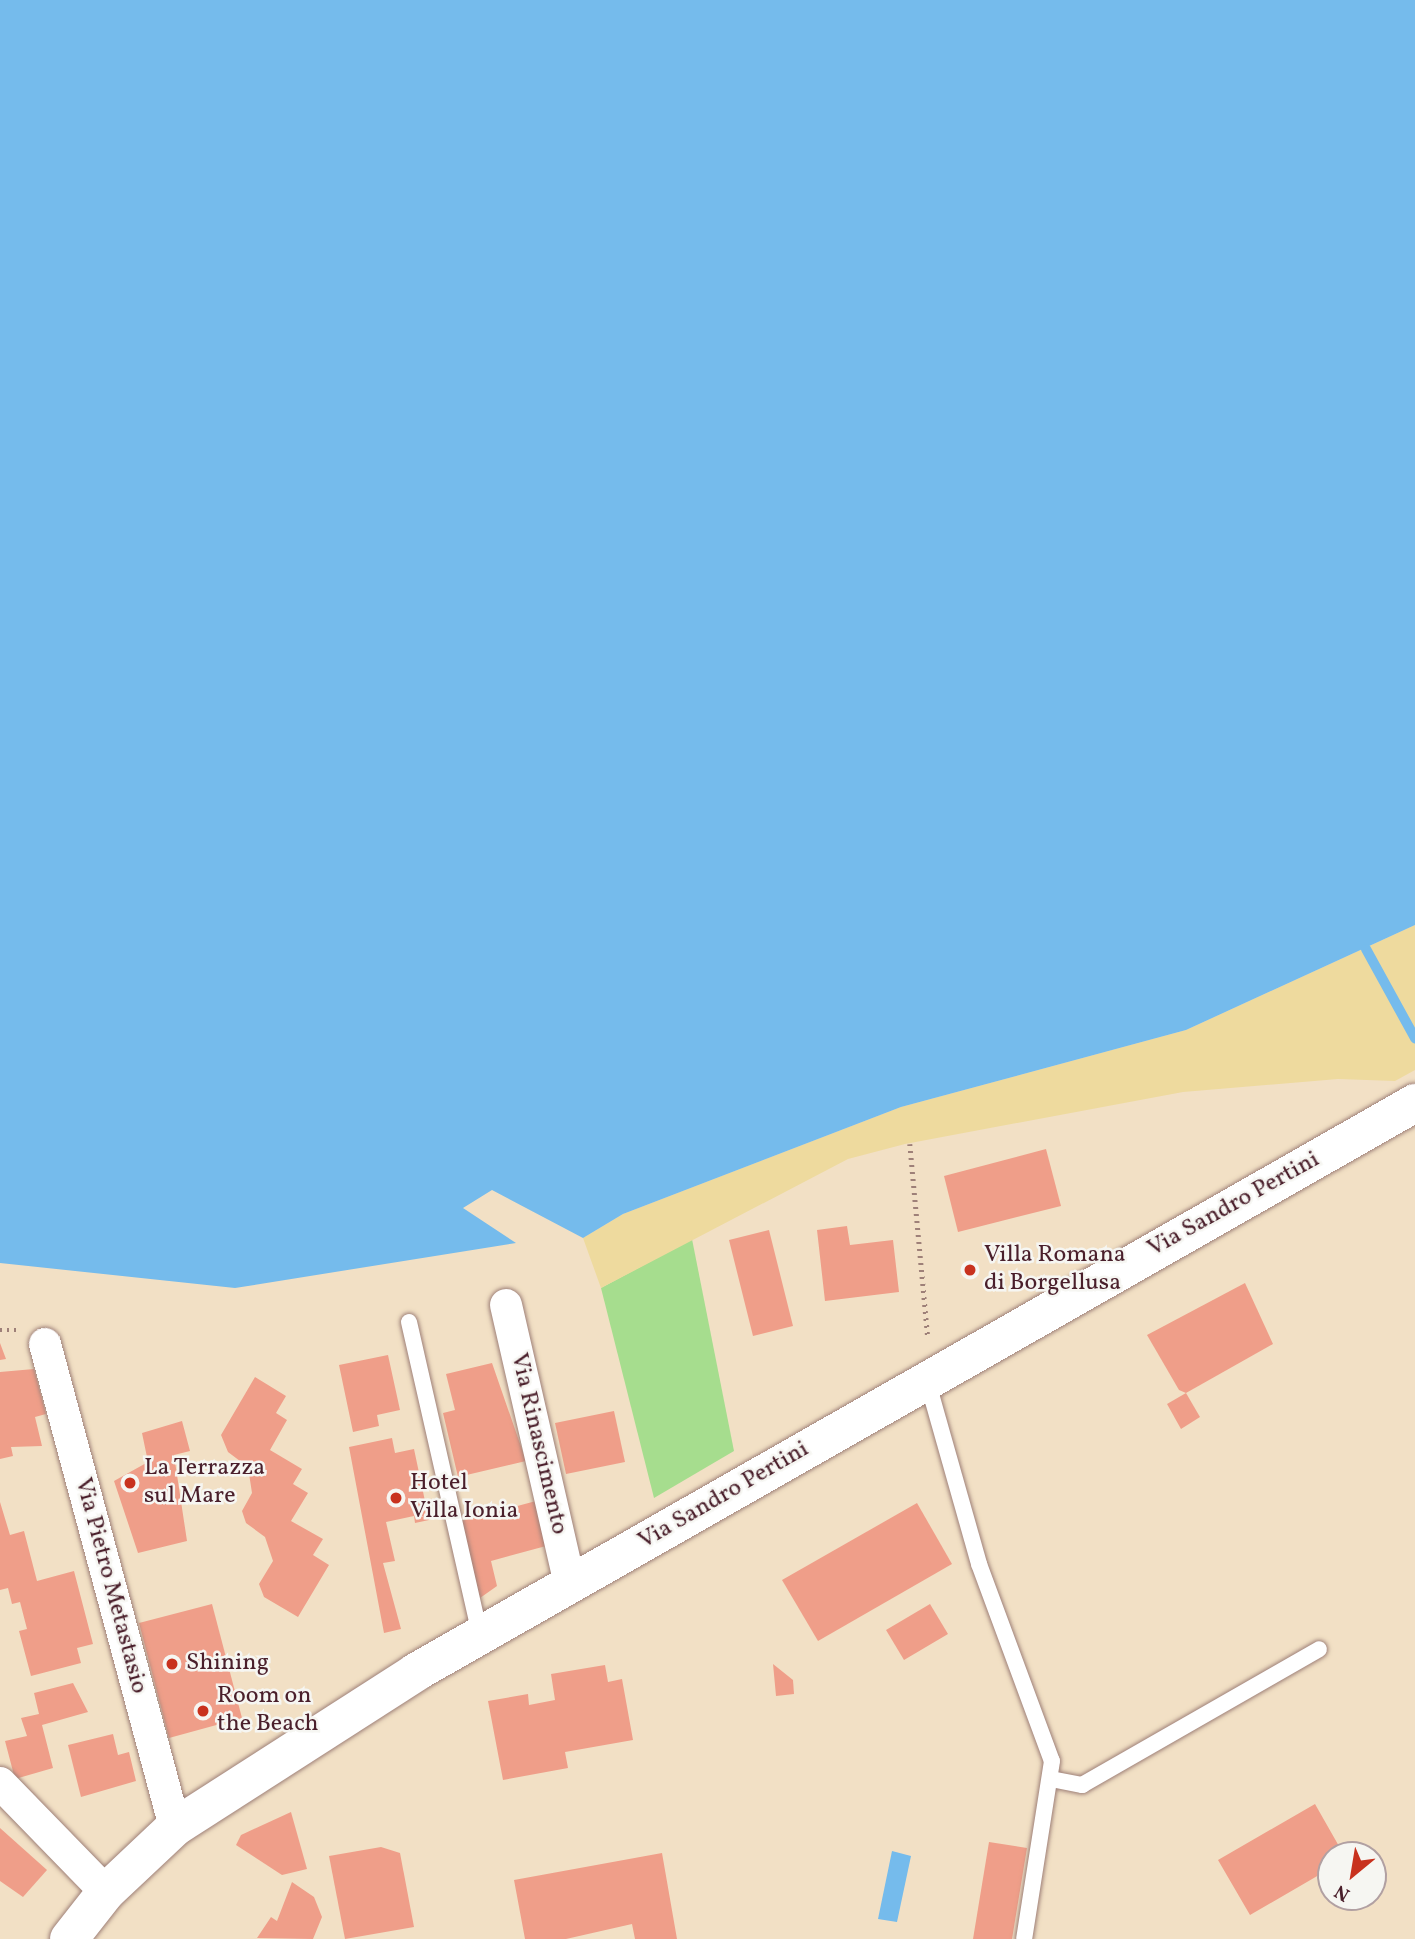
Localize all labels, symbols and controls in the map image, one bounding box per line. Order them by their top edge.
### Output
street label: Via Sandro Pertini [1143,1146,1325,1264]
place label: Villa Romana di Borgellusa [984,1242,1126,1298]
marker: Villa Romana di Borgellusa [962,1262,978,1278]
street label: Via Rinascimento [503,1350,573,1538]
street label: Via Sandro Pertini [634,1436,814,1556]
place label: La Terrazza sul Mare [144,1455,266,1511]
place label: Hotel Villa Ionia [410,1470,518,1526]
street label: Via Pietro Metastasio [67,1475,153,1697]
marker: La Terrazza sul Mare [122,1475,138,1491]
marker: Hotel Villa Ionia [388,1490,404,1506]
place label: Shining [186,1650,269,1678]
marker: Shining [164,1656,180,1672]
place label: Room on the Beach [217,1683,319,1739]
marker: Room on the Beach [195,1703,211,1719]
north arrow [1317,1841,1387,1911]
text: N [1330,1878,1355,1907]

